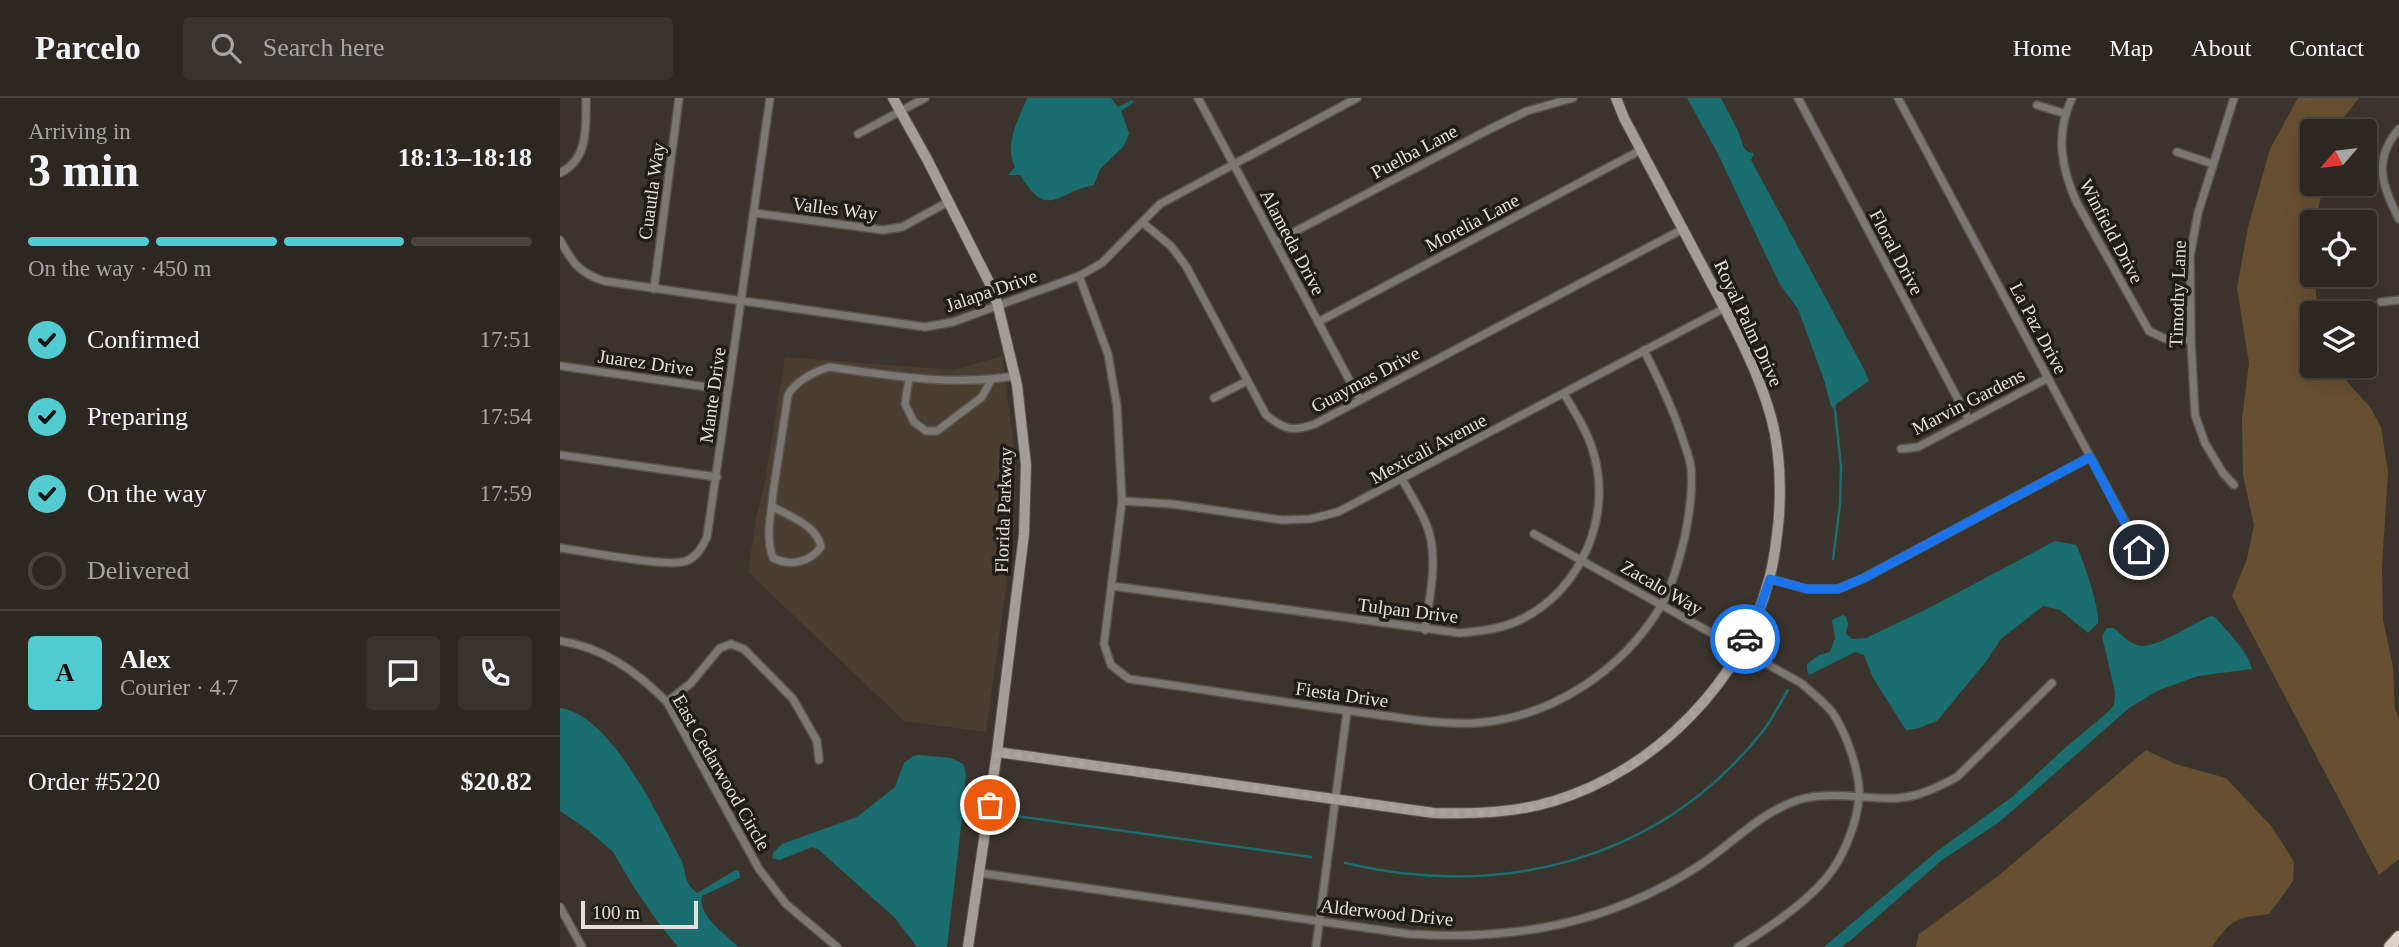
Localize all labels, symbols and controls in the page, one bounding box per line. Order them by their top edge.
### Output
search box [183,17,673,80]
icon: search [207,29,245,67]
text: Parcelo [35,30,141,66]
text: Search here [263,33,385,62]
text: Home [2013,35,2071,61]
text: Map [2109,35,2153,61]
text: About [2191,35,2251,61]
text: Contact [2289,35,2364,61]
text: Arriving in [28,119,131,144]
north arrow [2300,119,2376,196]
map controls [2300,119,2377,378]
street label: Puelba Lane [1368,120,1461,183]
street label: Cuautla Way [634,141,669,241]
text: 18:13–18:18 [398,143,532,172]
text: 3 min [28,145,139,196]
street label: Winfield Drive [2075,176,2148,287]
street label: Alameda Drive [1256,186,1329,299]
street label: Morelia Lane [1422,189,1523,256]
street label: Valles Way [791,193,879,224]
street label: Floral Drive [1865,206,1928,298]
button: locate [2300,210,2377,287]
street label: Timothy Lane [2165,240,2190,348]
text: On the way · 450 m [28,256,211,281]
street label: Royal Palm Drive [1710,257,1787,390]
street label: Jalapa Drive [943,265,1040,316]
street label: La Paz Drive [2006,279,2071,377]
button: layers [2300,301,2377,378]
icon: check [28,321,66,359]
text: Confirmed [87,325,200,354]
text: 17:51 [480,327,532,352]
street label: Guaymas Drive [1307,342,1423,417]
street label: Juarez Drive [597,345,695,380]
street label: Mante Drive [695,346,730,444]
street label: Marvin Gardens [1908,364,2028,439]
icon: check [28,398,66,436]
text: Preparing [87,402,188,431]
text: 17:54 [480,404,532,429]
street label: Mexicali Avenue [1366,409,1490,488]
street label: Florida Parkway [991,446,1016,573]
icon: check [28,475,66,513]
text: On the way [87,479,207,508]
text: 17:59 [480,481,532,506]
pin [2109,520,2169,580]
icon: home [2120,531,2158,569]
text: Delivered [87,556,190,585]
street label: Zacalo Way [1617,556,1707,619]
street label: Tulpan Drive [1356,594,1459,627]
courier [1710,604,1780,674]
icon: car [1726,620,1764,658]
button: chat [366,636,440,710]
button: phone [458,636,532,710]
text: Alex [120,645,171,674]
text: A [56,658,74,687]
text: Courier · 4.7 [120,675,238,700]
street label: Fiesta Drive [1294,678,1390,711]
street label: East Cedarwood Circle [668,691,775,854]
text: Order #5220 [28,767,160,796]
text: $20.82 [461,767,532,796]
pin [960,775,1020,835]
icon: bag [971,786,1009,824]
street label: Alderwood Drive [1319,895,1454,930]
scale bar [581,898,698,930]
text: 100 m [592,902,640,923]

